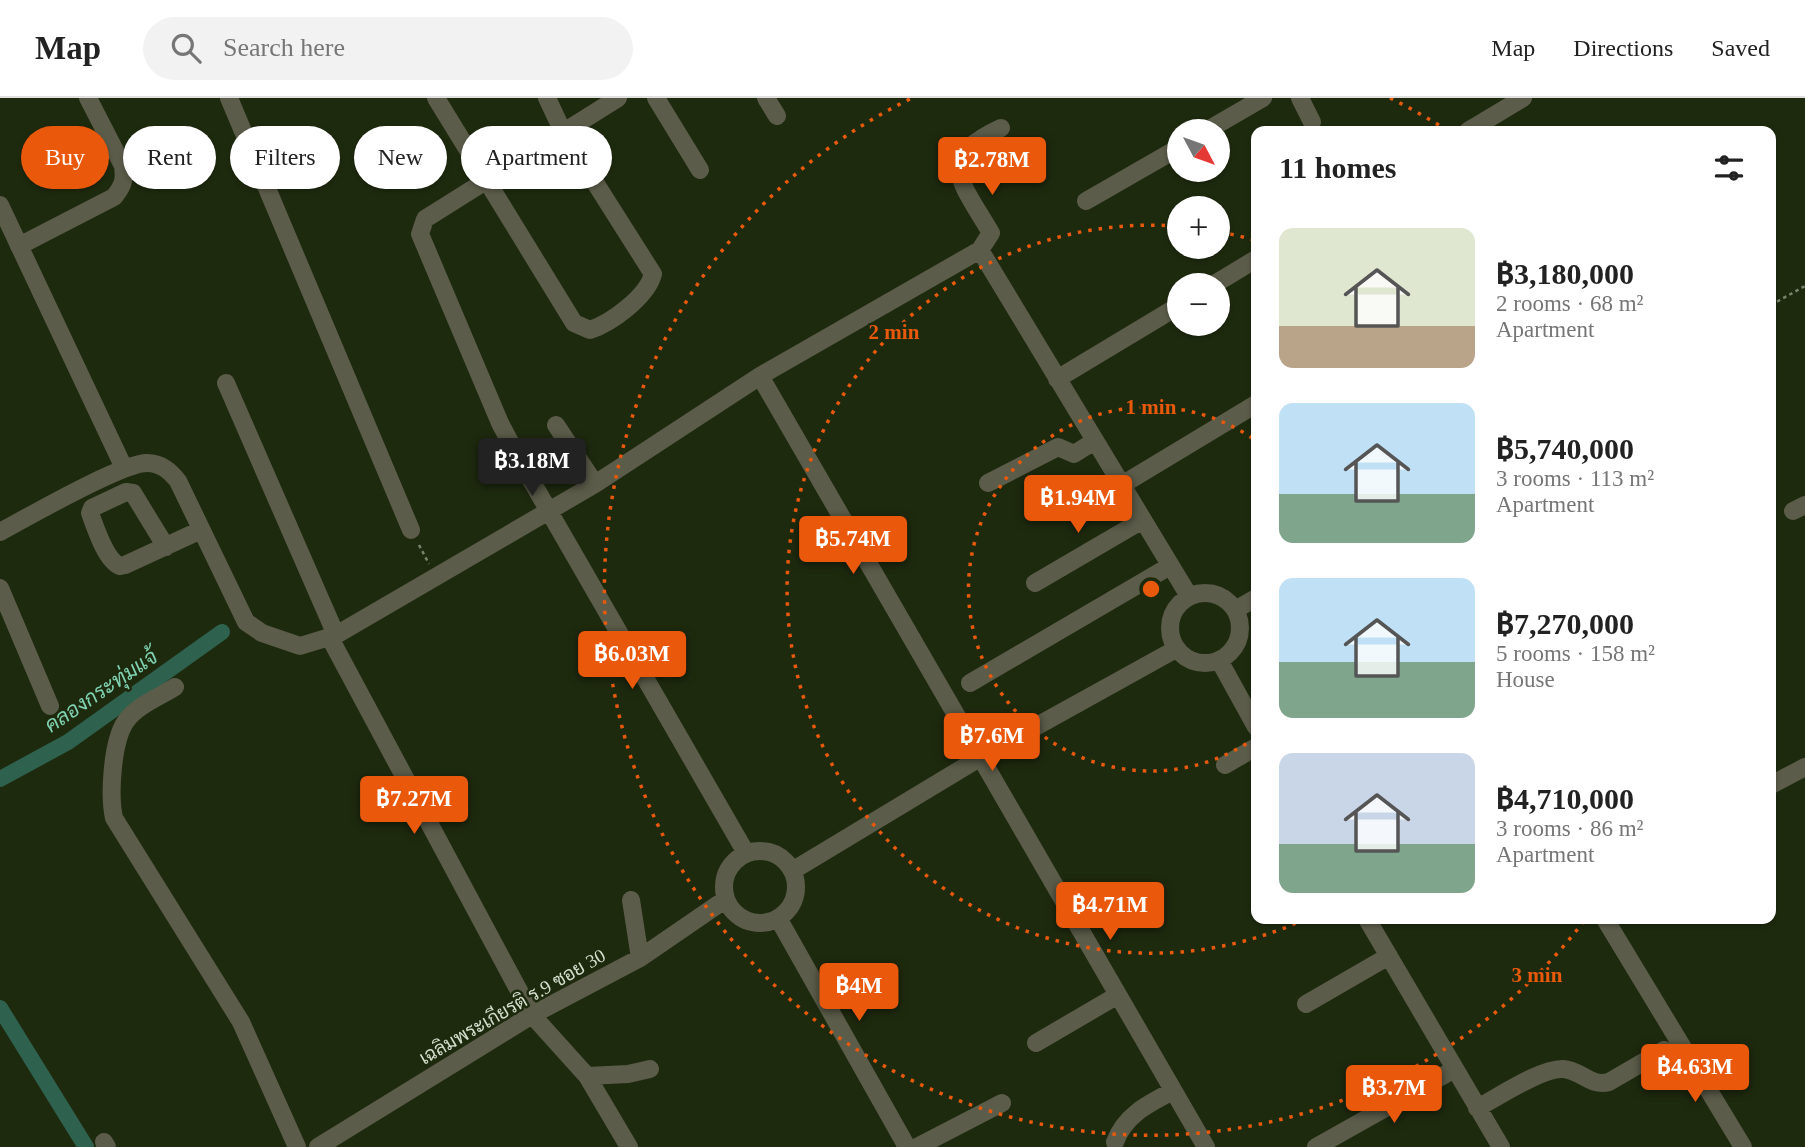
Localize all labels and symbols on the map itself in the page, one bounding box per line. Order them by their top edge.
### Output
north arrow [1167,119,1230,182]
pin: ฿2.78M [935,138,1049,197]
text: 2 min [869,320,920,344]
text: 1 min [1126,395,1177,419]
pin: ฿3.18M [475,438,589,498]
pin: ฿1.94M [1021,476,1135,535]
pin: ฿5.74M [796,517,910,576]
centre of rings [1139,577,1163,601]
pin: ฿6.03M [575,632,689,691]
water label: คลองกระทุ่มแจ้ [40,642,166,739]
pin: ฿7.6M [943,714,1041,773]
pin: ฿7.27M [357,776,471,836]
pin: ฿4.71M [1053,882,1167,942]
street label: เฉลิมพระเกียรติ ร.9 ซอย 30 [415,943,609,1068]
text: 3 min [1512,963,1563,987]
pin: ฿4M [825,964,893,1023]
pin: ฿4.63M [1638,1044,1752,1104]
pin: ฿3.7M [1345,1066,1443,1125]

